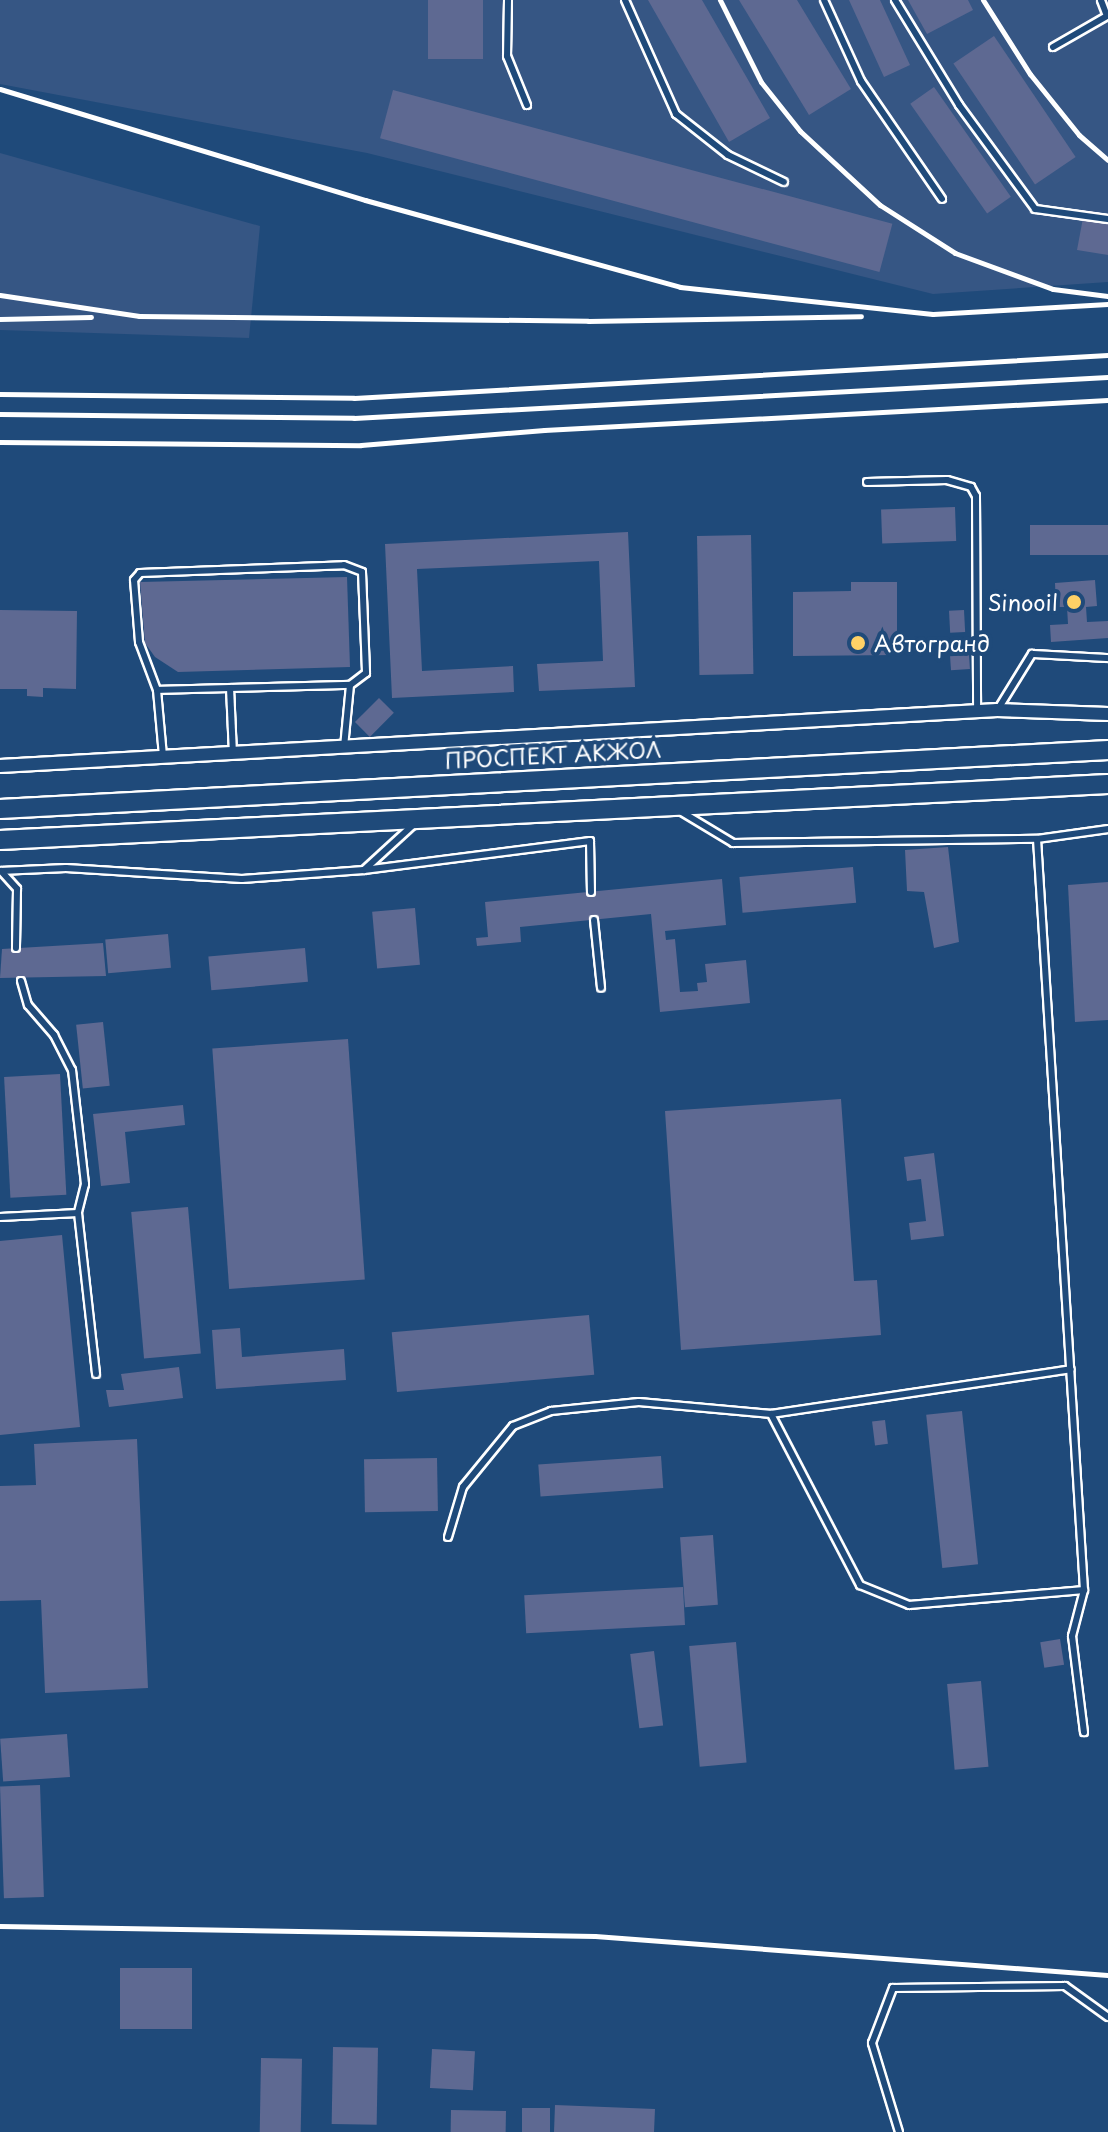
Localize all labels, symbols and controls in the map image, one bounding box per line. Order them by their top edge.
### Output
place label: Sinooil [987,589,1058,615]
marker: Sinooil [1065,593,1083,611]
place label: Автогранд [874,630,990,656]
marker: Автогранд [849,634,867,652]
street label: ПРОСПЕКТ АКЖОЛ [443,735,663,773]

